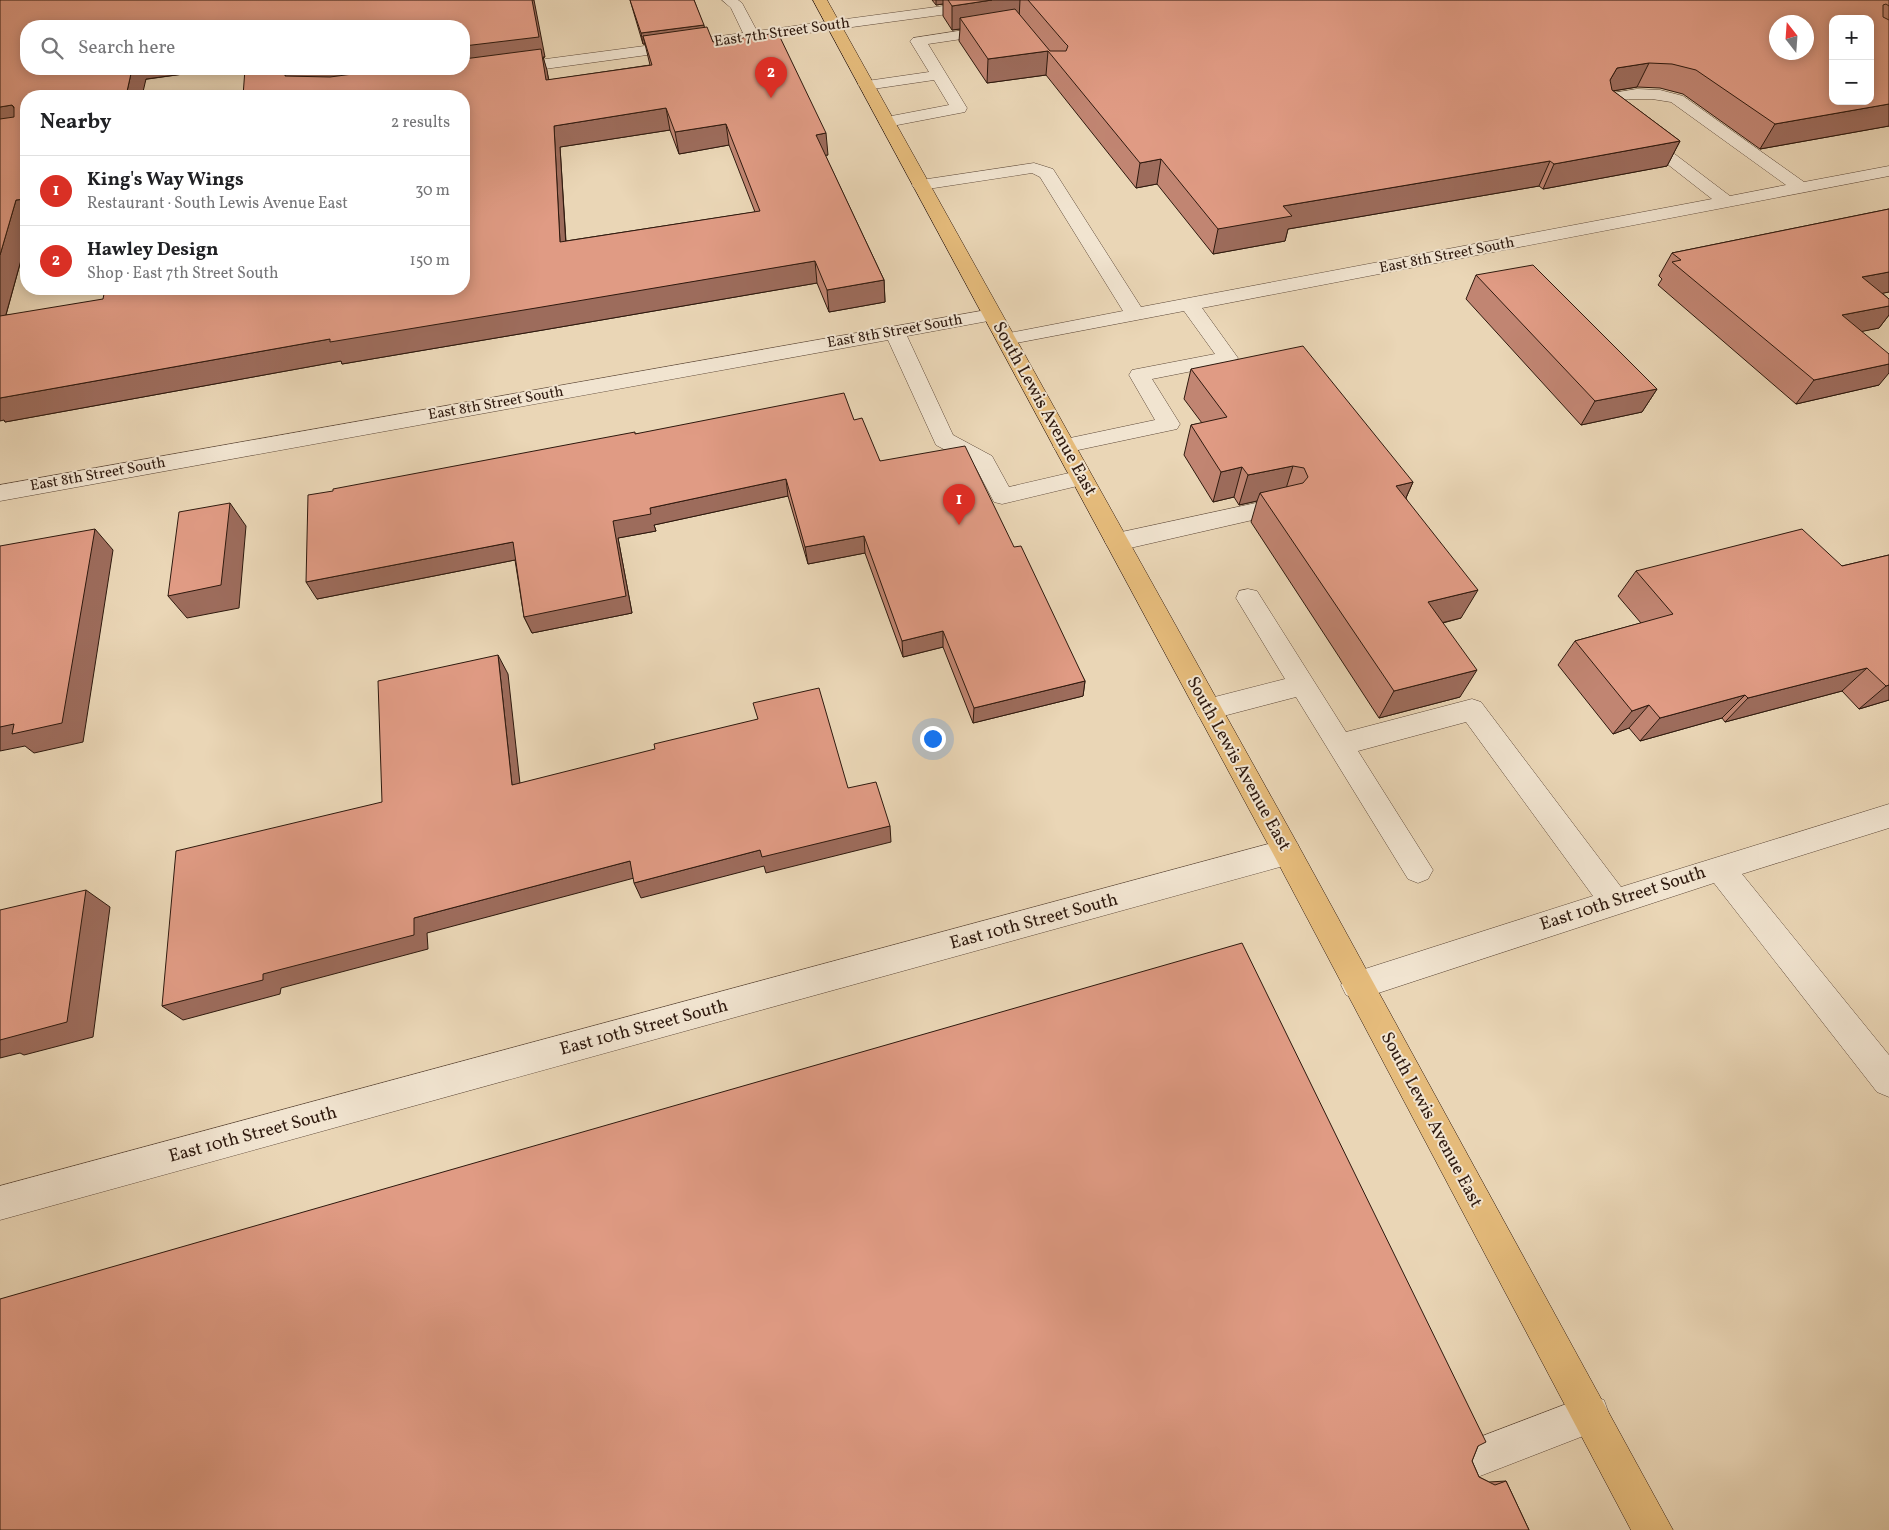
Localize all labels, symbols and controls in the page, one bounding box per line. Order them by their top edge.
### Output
street label: East 7th Street South [713,13,851,53]
north arrow [1769,15,1814,60]
map controls [1829,15,1874,105]
button: + [1829,15,1874,60]
search box [20,20,470,75]
icon: search [38,34,66,62]
text: Search here [78,35,175,61]
pin: 2 [755,57,787,98]
button: − [1829,60,1874,105]
text: Nearby [40,108,111,137]
text: 2 results [391,112,450,134]
text: King's Way Wings [87,167,244,193]
text: 1 [53,180,59,202]
text: 30 m [415,180,450,202]
text: Restaurant · South Lewis Avenue East [87,193,348,215]
street label: East 8th Street South [1378,233,1516,279]
text: Hawley Design [87,237,219,263]
text: 2 [52,250,60,272]
text: 150 m [409,250,450,272]
text: Shop · East 7th Street South [87,263,279,285]
street label: East 8th Street South [826,310,964,354]
street label: South Lewis Avenue East [986,317,1102,501]
street label: East 8th Street South [427,382,565,426]
street label: East 8th Street South [29,453,167,497]
pin: 1 [943,484,975,525]
street label: South Lewis Avenue East [1180,672,1296,856]
your location [920,726,946,752]
street label: East 10th Street South [1537,860,1710,938]
street label: East 10th Street South [947,887,1121,957]
street label: East 10th Street South [557,993,731,1063]
street label: South Lewis Avenue East [1374,1028,1488,1212]
street label: East 10th Street South [166,1100,340,1170]

